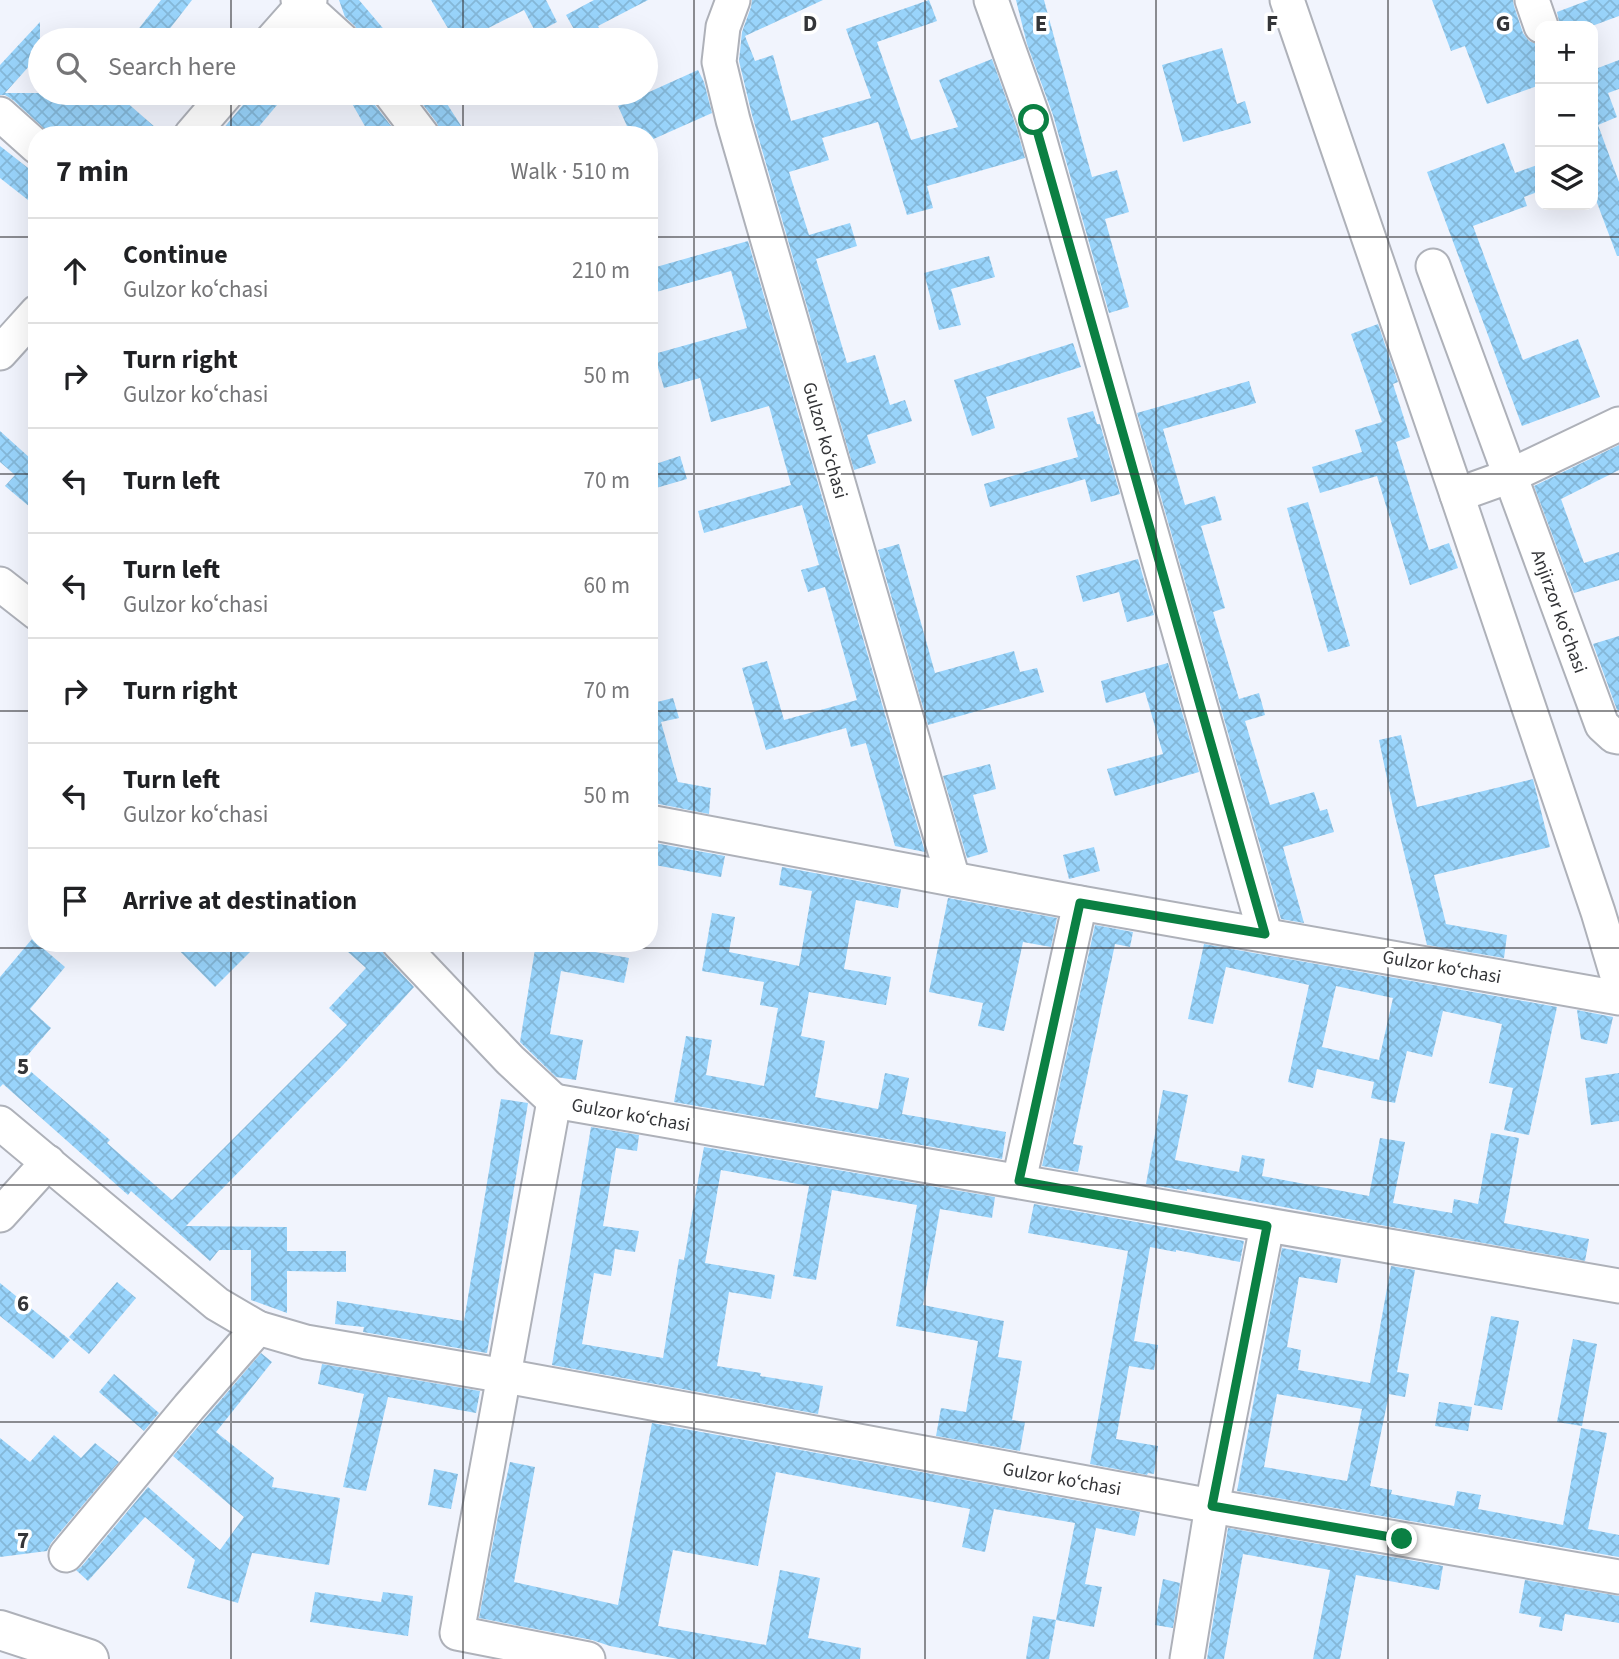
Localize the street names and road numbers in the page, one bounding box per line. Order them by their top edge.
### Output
street label: Gulzor koʻchasi [795,379,854,502]
street label: Anjirzor koʻchasi [1524,546,1593,677]
street label: Gulzor koʻchasi [1380,944,1503,991]
street label: Gulzor koʻchasi [569,1092,692,1139]
street label: Gulzor koʻchasi [1000,1456,1123,1503]

